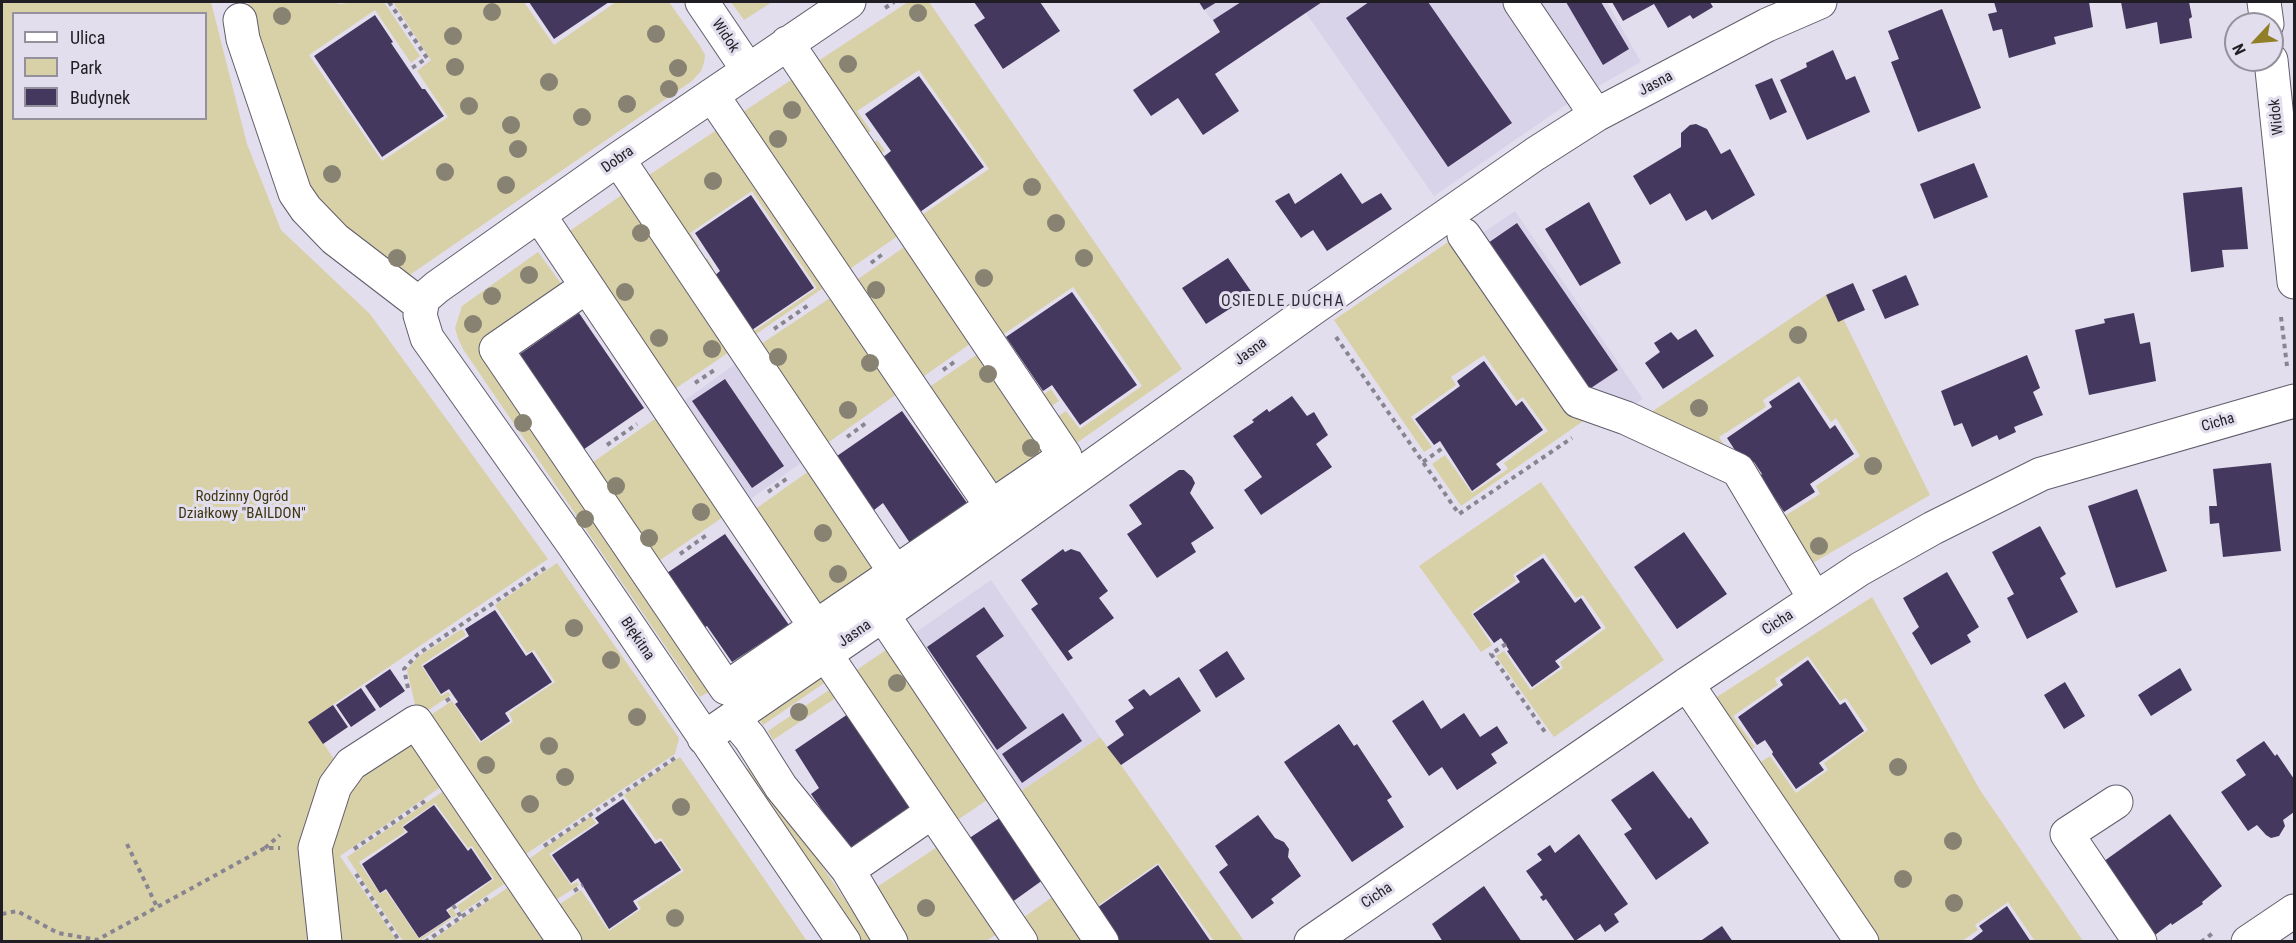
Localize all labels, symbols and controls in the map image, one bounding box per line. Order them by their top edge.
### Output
legend [12,12,207,120]
north arrow [2224,12,2284,72]
street label: Widok [707,16,743,56]
text: Ulica [70,27,105,48]
text: N [2228,41,2250,58]
text: Park [70,57,102,78]
street label: Jasna [1636,68,1676,100]
text: Budynek [70,87,130,108]
street label: Widok [2266,98,2288,136]
street label: Dobra [599,143,637,177]
district label: OSIEDLE DUCHA [1221,292,1345,312]
street label: Jasna [1231,334,1271,370]
street label: Cicha [2200,410,2236,436]
park label: Rodzinny Ogród Działkowy "BAILDON" [178,488,306,523]
street label: Cicha [1759,606,1797,640]
street label: Błękitna [616,614,658,664]
street label: Jasna [835,616,875,652]
street label: Cicha [1358,879,1396,913]

